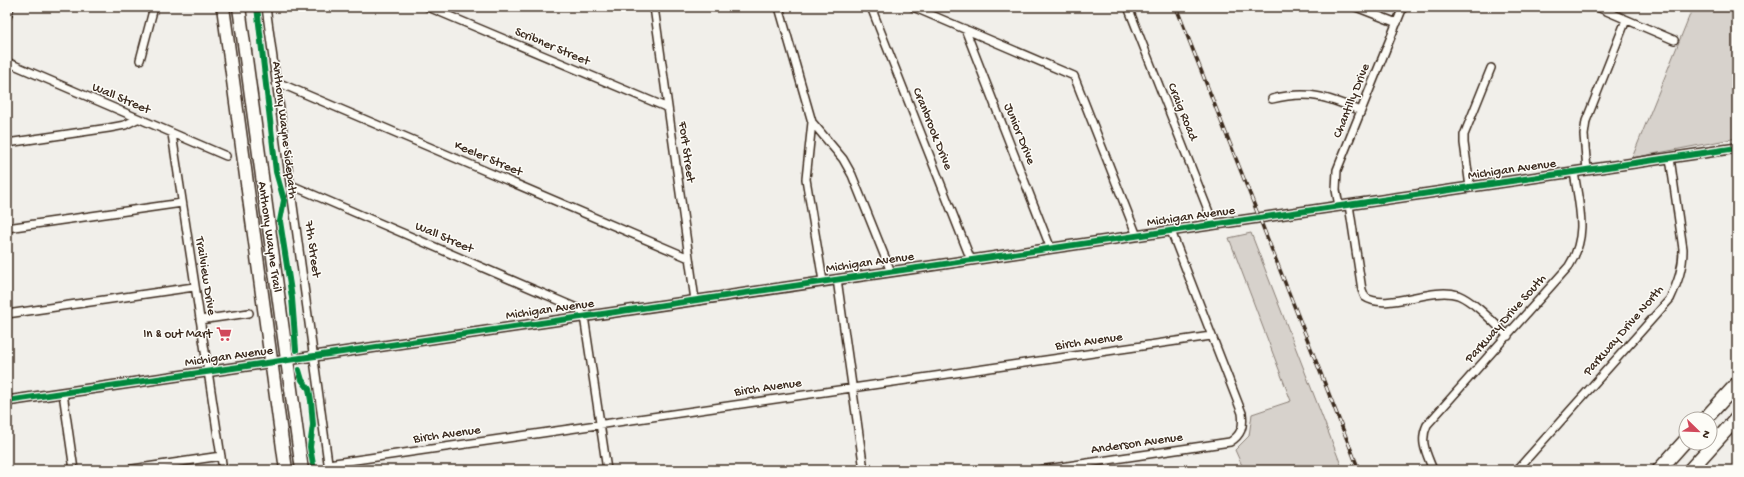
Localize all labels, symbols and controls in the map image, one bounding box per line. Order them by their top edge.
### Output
street label: Scribner Street [512,24,593,70]
street label: Anthony Wayne Sidepath [268,60,300,200]
street label: Chantilly Drive [1330,61,1374,140]
street label: Wall Street [90,80,154,119]
street label: Craig Road [1164,81,1201,144]
street label: Cranbrook Drive [909,86,955,173]
street label: Junior Drive [1000,101,1038,167]
street label: Fort Street [674,120,698,185]
street label: Keeler Street [452,138,526,181]
street label: Michigan Avenue [1467,156,1557,184]
street label: Anthony Wayne Trail [254,181,284,293]
street label: Michigan Avenue [1146,203,1236,231]
street label: 7th Street [300,219,324,280]
street label: Wall Street [413,219,477,258]
street label: Trailview Drive [191,235,219,317]
street label: Michigan Avenue [825,249,915,277]
street label: Parkway Drive South [1462,272,1550,367]
street label: Parkway Drive North [1580,283,1667,380]
street label: Michigan Avenue [505,296,595,324]
supermarket icon: In & out Mart [215,325,233,343]
place label: In & out Mart [143,327,214,342]
street label: Birch Avenue [1053,330,1124,354]
street label: Michigan Avenue [184,343,274,371]
street label: Birch Avenue [732,376,803,400]
north arrow [1678,411,1718,451]
street label: Birch Avenue [411,423,482,447]
text: N [1698,428,1712,440]
street label: Anderson Avenue [1090,430,1184,458]

